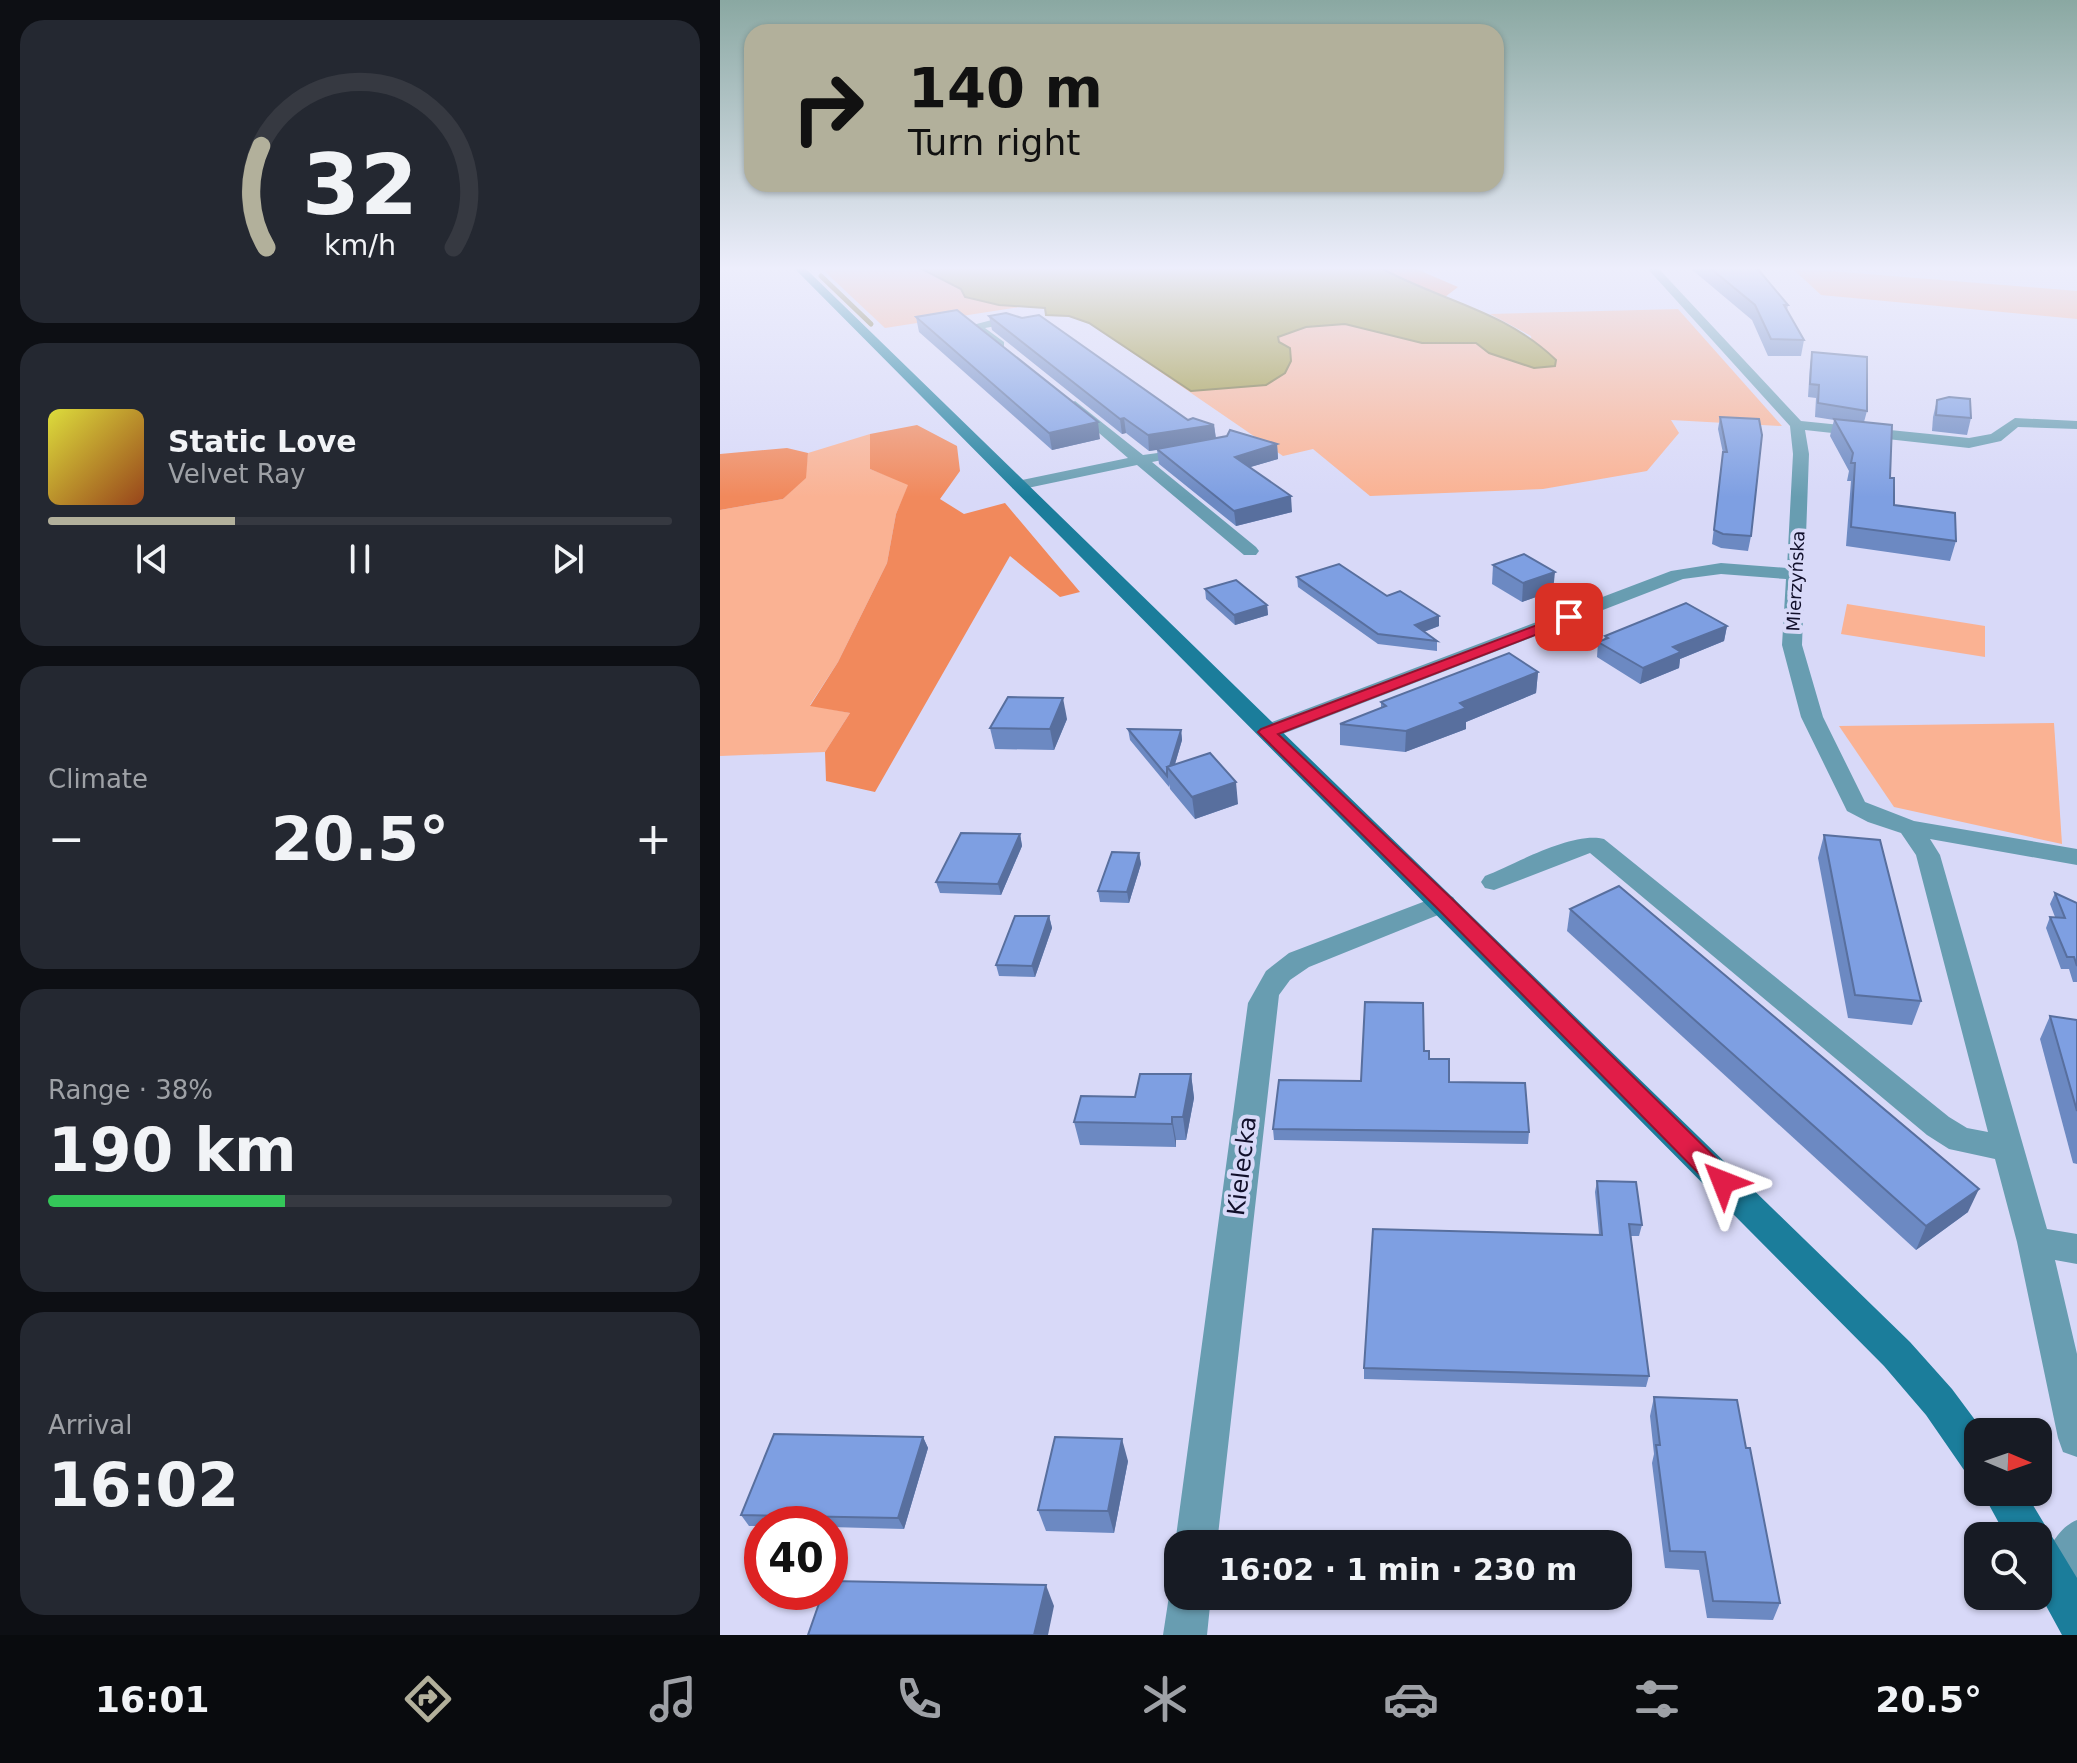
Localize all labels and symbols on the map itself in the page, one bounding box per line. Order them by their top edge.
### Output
street label: Mierzyńska [1782,530,1809,632]
pin [1535,583,1603,651]
street label: Kielecka [1222,1115,1262,1217]
position arrow [1681,1140,1765,1224]
north arrow [1964,1418,2052,1506]
speed limit sign: 40 [744,1506,848,1610]

